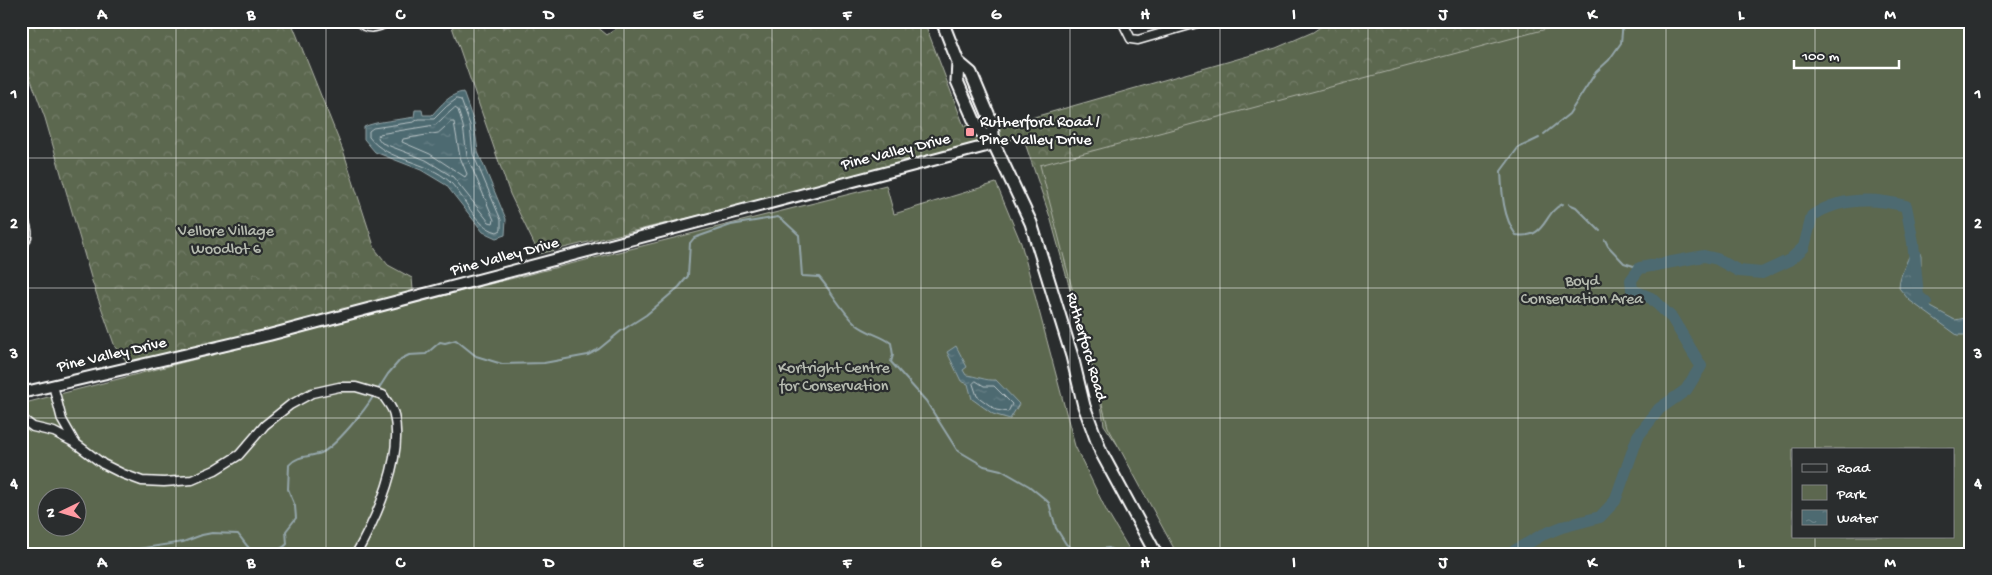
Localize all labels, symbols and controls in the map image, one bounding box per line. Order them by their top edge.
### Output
text: A [96,7,108,26]
text: B [246,7,256,26]
text: C [395,7,406,26]
text: D [542,7,555,26]
text: E [693,7,704,26]
text: F [842,7,853,26]
text: G [991,7,1002,26]
text: H [1140,7,1150,26]
text: I [1292,7,1296,26]
text: J [1438,7,1449,26]
text: K [1587,7,1599,26]
text: L [1738,7,1745,26]
text: M [1884,7,1896,26]
scale bar [1794,38,1900,70]
text: 100 m [1801,48,1840,66]
text: 1 [10,86,17,105]
text: 1 [1974,86,1981,105]
place label: Rutherford Road / Pine Valley Drive [979,114,1100,151]
marker: Rutherford Road / Pine Valley Drive [964,126,976,138]
street label: Pine Valley Drive [839,130,953,176]
text: 2 [10,216,18,235]
text: 2 [1974,216,1982,235]
park label: Vellore Village Woodlot 6 [177,223,275,260]
street label: Pine Valley Drive [448,234,562,282]
park label: Boyd Conservation Area [1521,273,1644,310]
street label: Rutherford Road [1060,291,1110,405]
street label: Pine Valley Drive [55,334,169,378]
text: 3 [9,346,18,365]
text: 3 [1973,346,1982,365]
park label: Kortright Centre for Conservation [778,360,890,397]
legend [1792,448,1954,538]
text: Road [1837,460,1871,478]
text: 4 [9,476,18,495]
text: 4 [1973,476,1982,495]
text: Park [1836,486,1867,504]
north arrow [38,488,88,538]
text: N [43,508,60,518]
text: Water [1837,510,1879,528]
text: A [96,555,108,574]
text: B [246,555,256,574]
text: C [395,555,406,574]
text: D [542,555,555,574]
text: E [693,555,704,574]
text: F [842,555,853,574]
text: G [991,555,1002,574]
text: H [1140,555,1150,574]
text: I [1292,555,1296,574]
text: J [1438,555,1449,574]
text: K [1587,555,1599,574]
text: L [1738,555,1745,574]
text: M [1884,555,1896,574]

